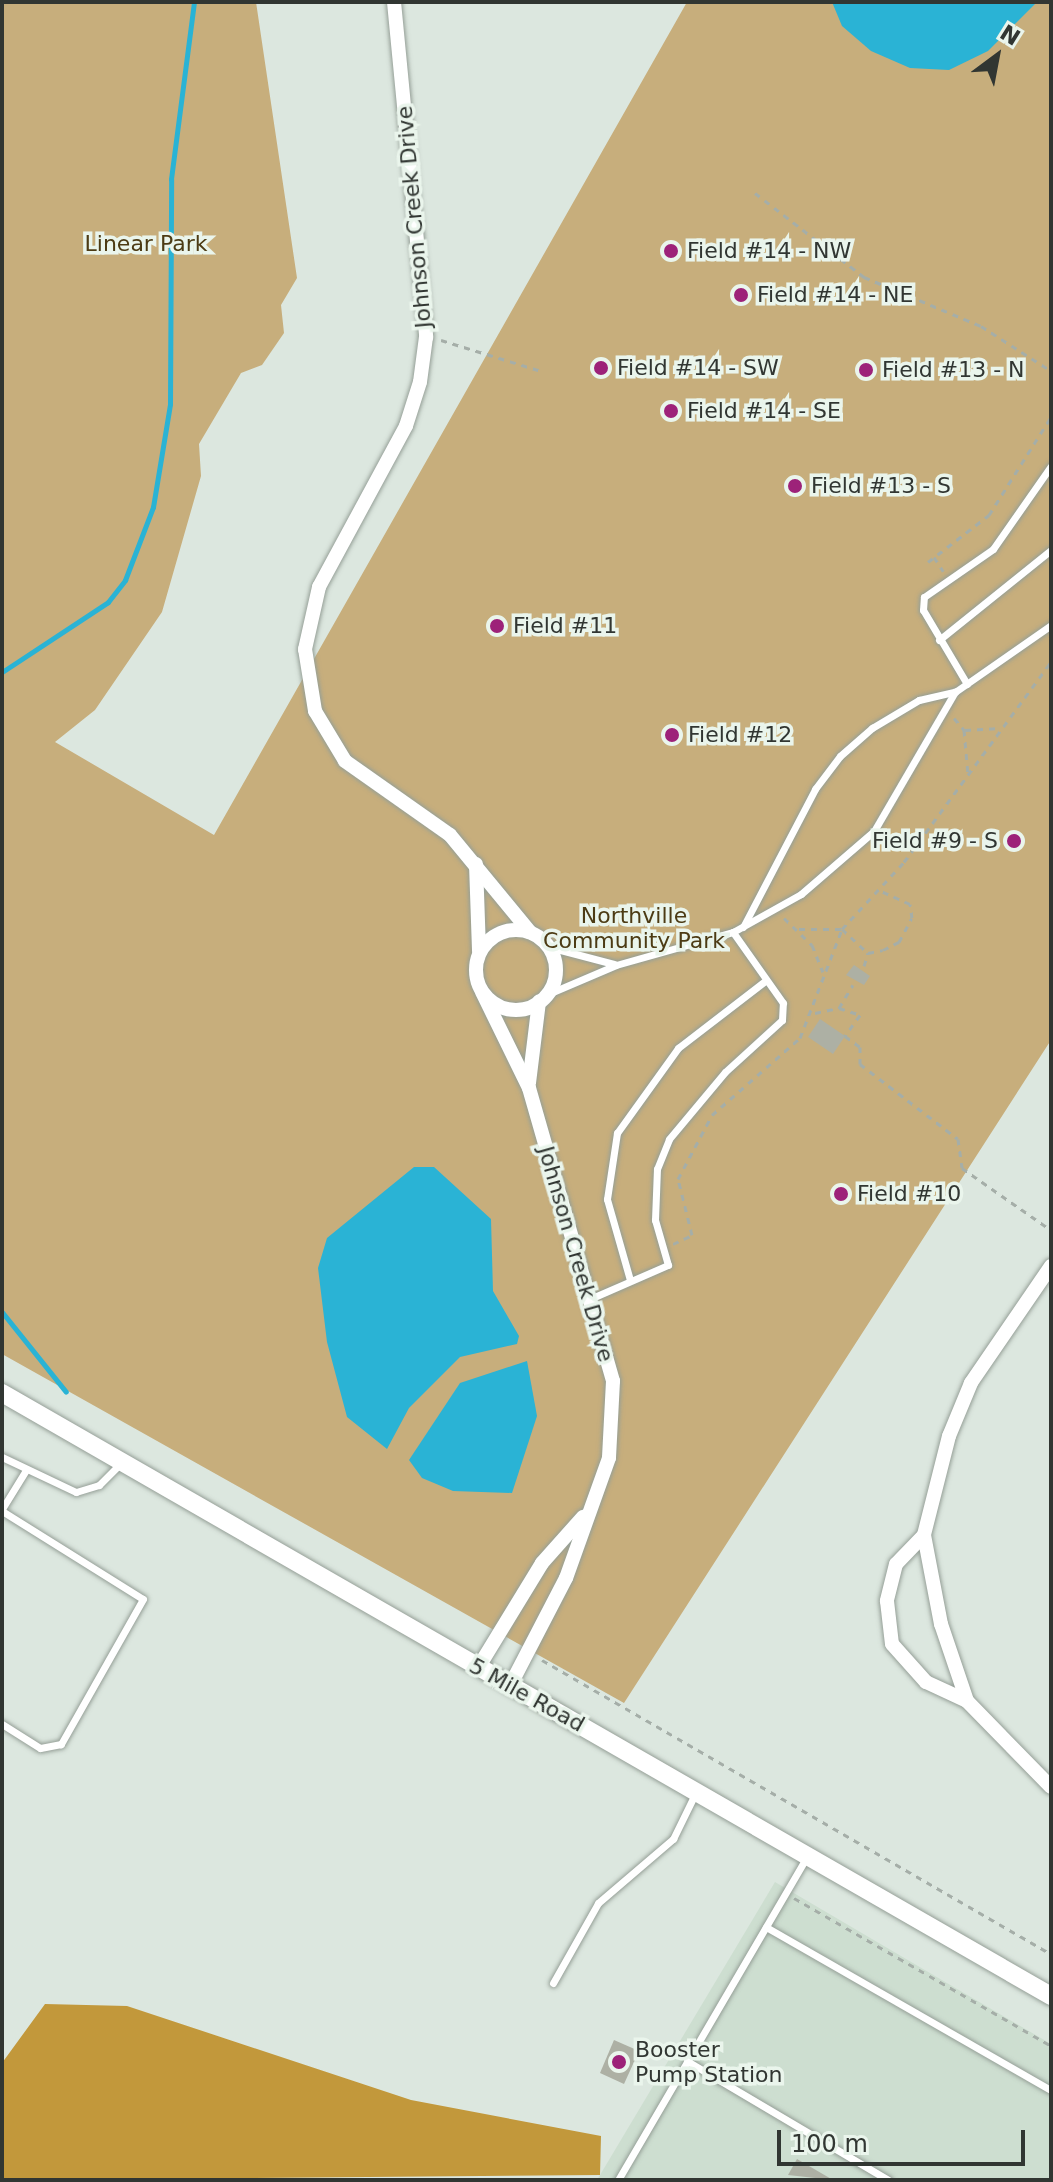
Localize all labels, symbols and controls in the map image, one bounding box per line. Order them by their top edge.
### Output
north arrow [957,16,1037,96]
text: N [996,20,1024,51]
street label: Johnson Creek Drive [391,105,437,329]
park label: Linear Park [85,231,207,257]
place label: Field #14 - NW [687,238,851,264]
marker: Field #14 - NW [662,242,680,260]
place label: Field #14 - NE [757,282,913,308]
marker: Field #14 - NE [732,286,750,304]
place label: Field #14 - SW [617,355,779,381]
place label: Field #13 - N [882,357,1025,383]
marker: Field #14 - SW [592,359,610,377]
marker: Field #13 - N [857,361,875,379]
place label: Field #14 - SE [687,398,841,424]
marker: Field #14 - SE [662,402,680,420]
place label: Field #13 - S [811,473,951,499]
marker: Field #13 - S [786,477,804,495]
place label: Field #11 [513,613,617,639]
marker: Field #11 [488,617,506,635]
place label: Field #12 [688,722,792,748]
marker: Field #12 [663,726,681,744]
place label: Field #9 - S [872,828,998,854]
marker: Field #9 - S [1005,832,1023,850]
park label: Northville Community Park [543,902,725,954]
street label: Johnson Creek Drive [533,1143,619,1365]
place label: Field #10 [857,1181,961,1207]
marker: Field #10 [832,1185,850,1203]
street label: 5 Mile Road [465,1652,589,1738]
place label: Booster Pump Station [635,2036,782,2088]
marker: Booster Pump Station [610,2053,628,2071]
scale bar [781,2114,1029,2164]
text: 100 m [791,2130,868,2158]

